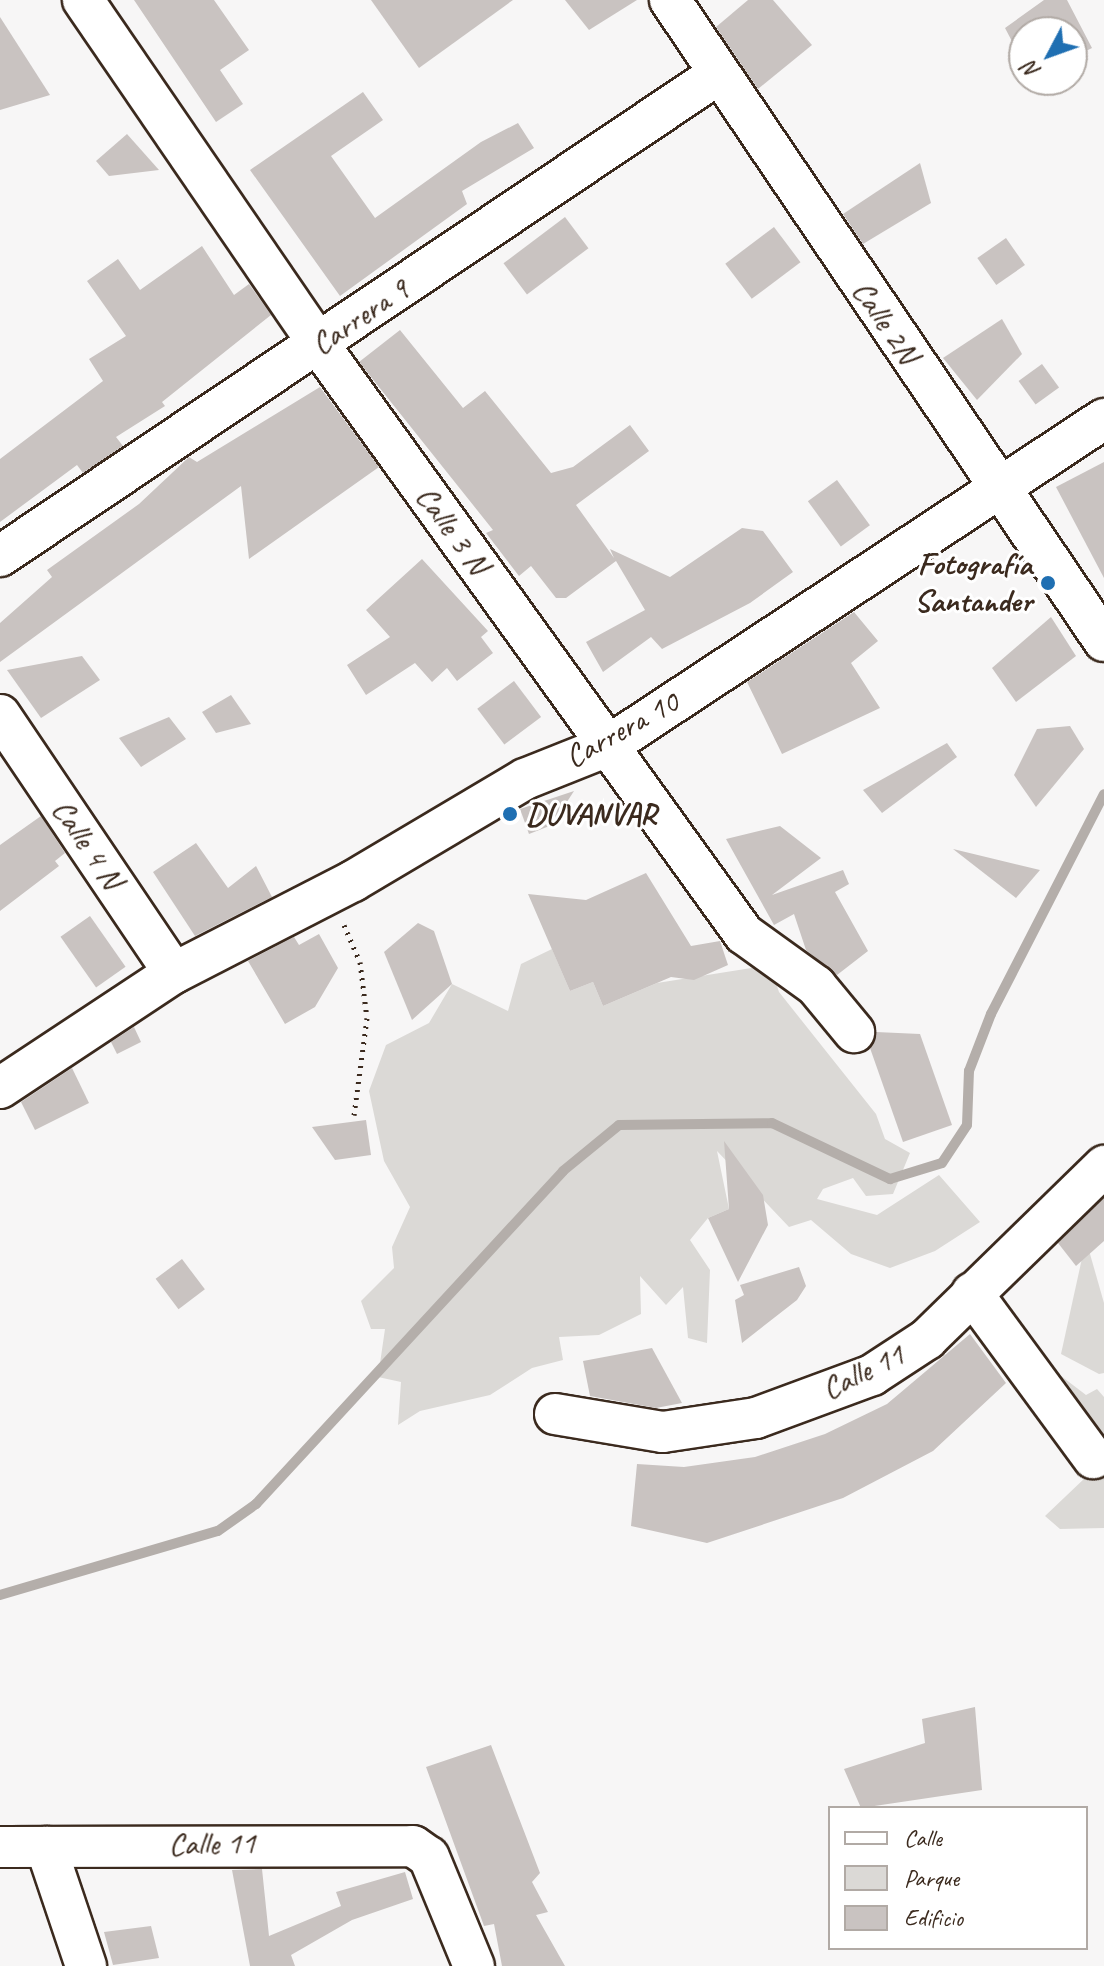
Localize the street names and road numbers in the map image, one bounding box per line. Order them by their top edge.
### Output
street label: Carrera 9 [304,271,416,363]
street label: Calle 2N [843,273,927,371]
street label: Calle 3 N [407,479,497,581]
street label: Carrera 10 [559,683,685,777]
street label: Calle 4 N [43,792,131,896]
street label: Calle 11 [816,1336,910,1408]
street label: Calle 11 [168,1824,256,1864]

